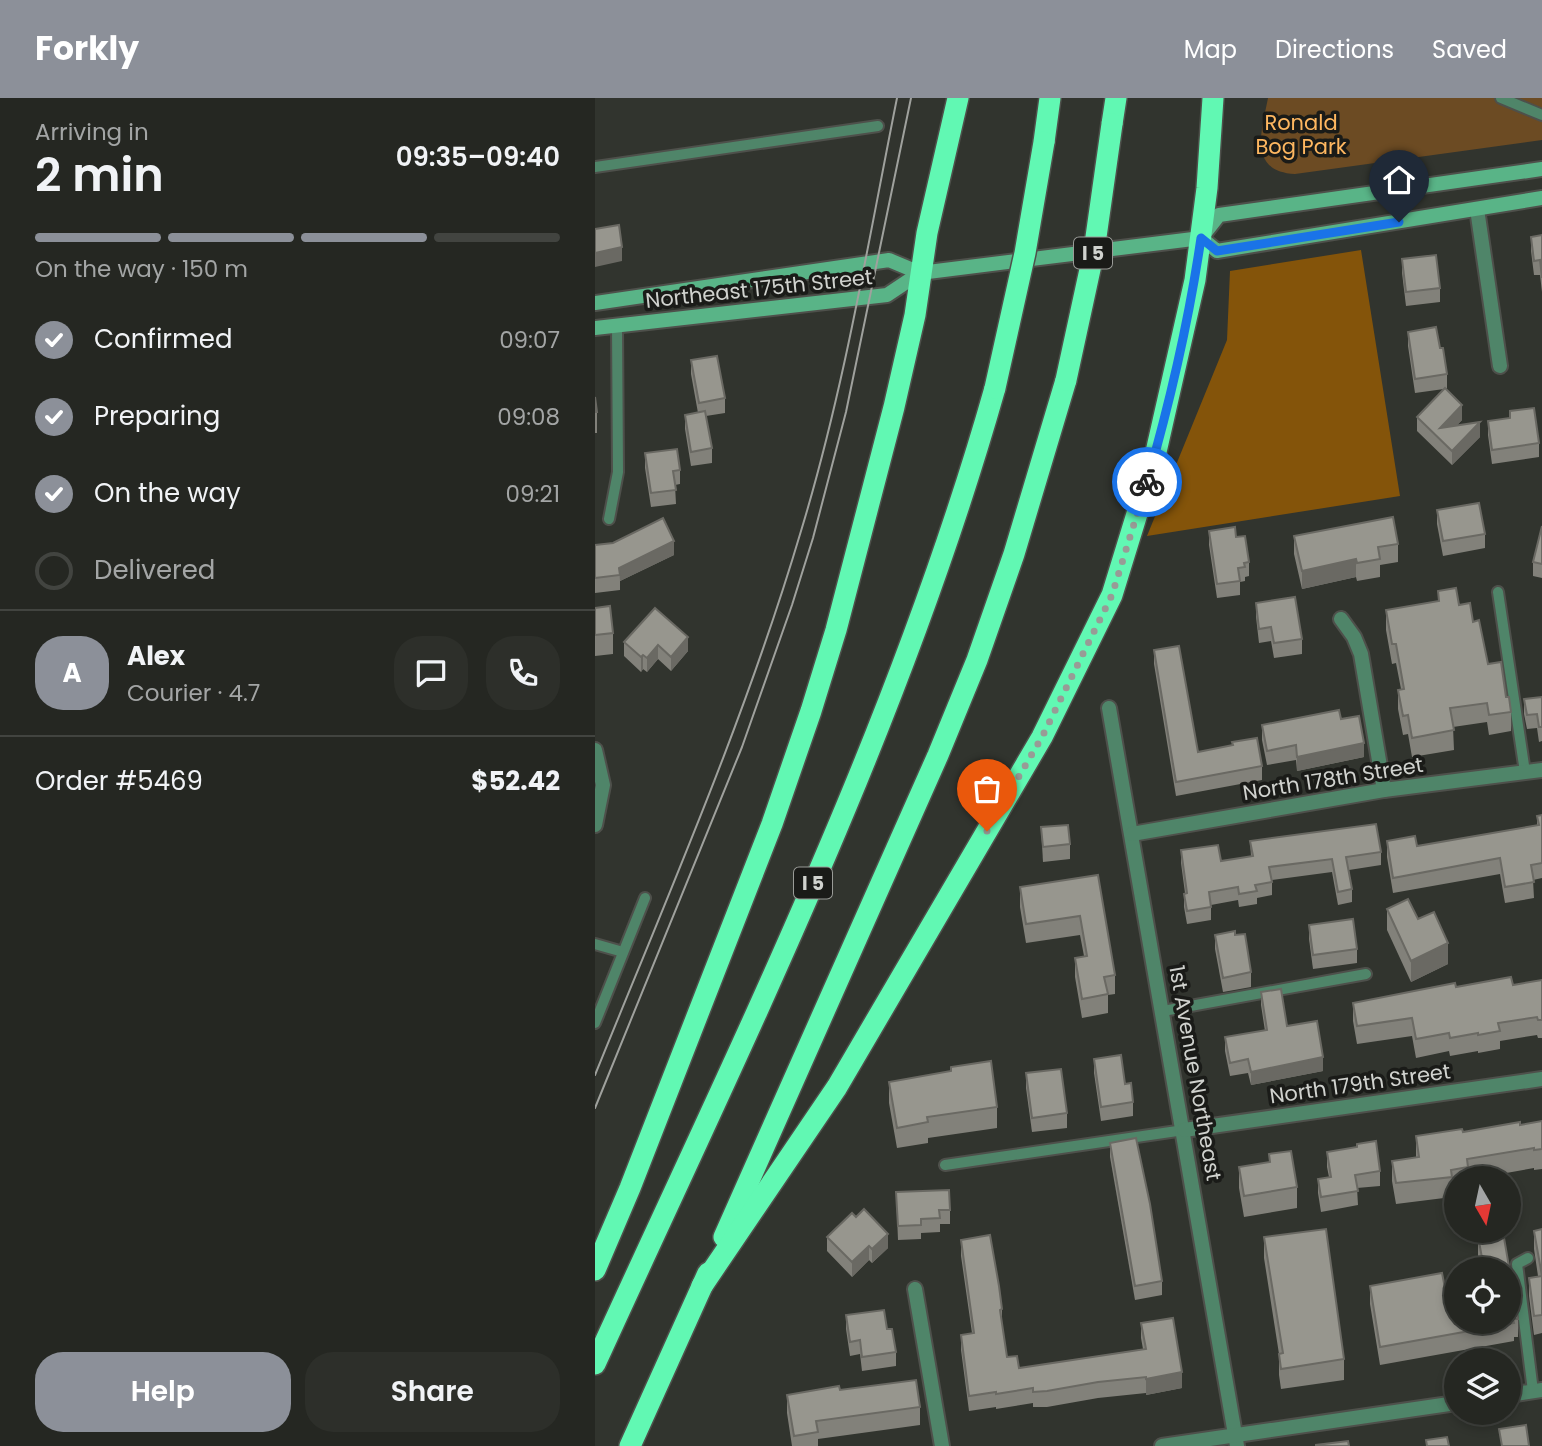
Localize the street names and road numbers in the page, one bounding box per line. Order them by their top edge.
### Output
road number: I 5 [1074,238,1112,268]
street label: Northeast 175th Street [644,262,874,315]
street label: North 178th Street [1241,750,1425,807]
road number: I 5 [794,868,832,898]
street label: 1st Avenue Northeast [1162,963,1229,1183]
street label: North 179th Street [1268,1056,1452,1111]

